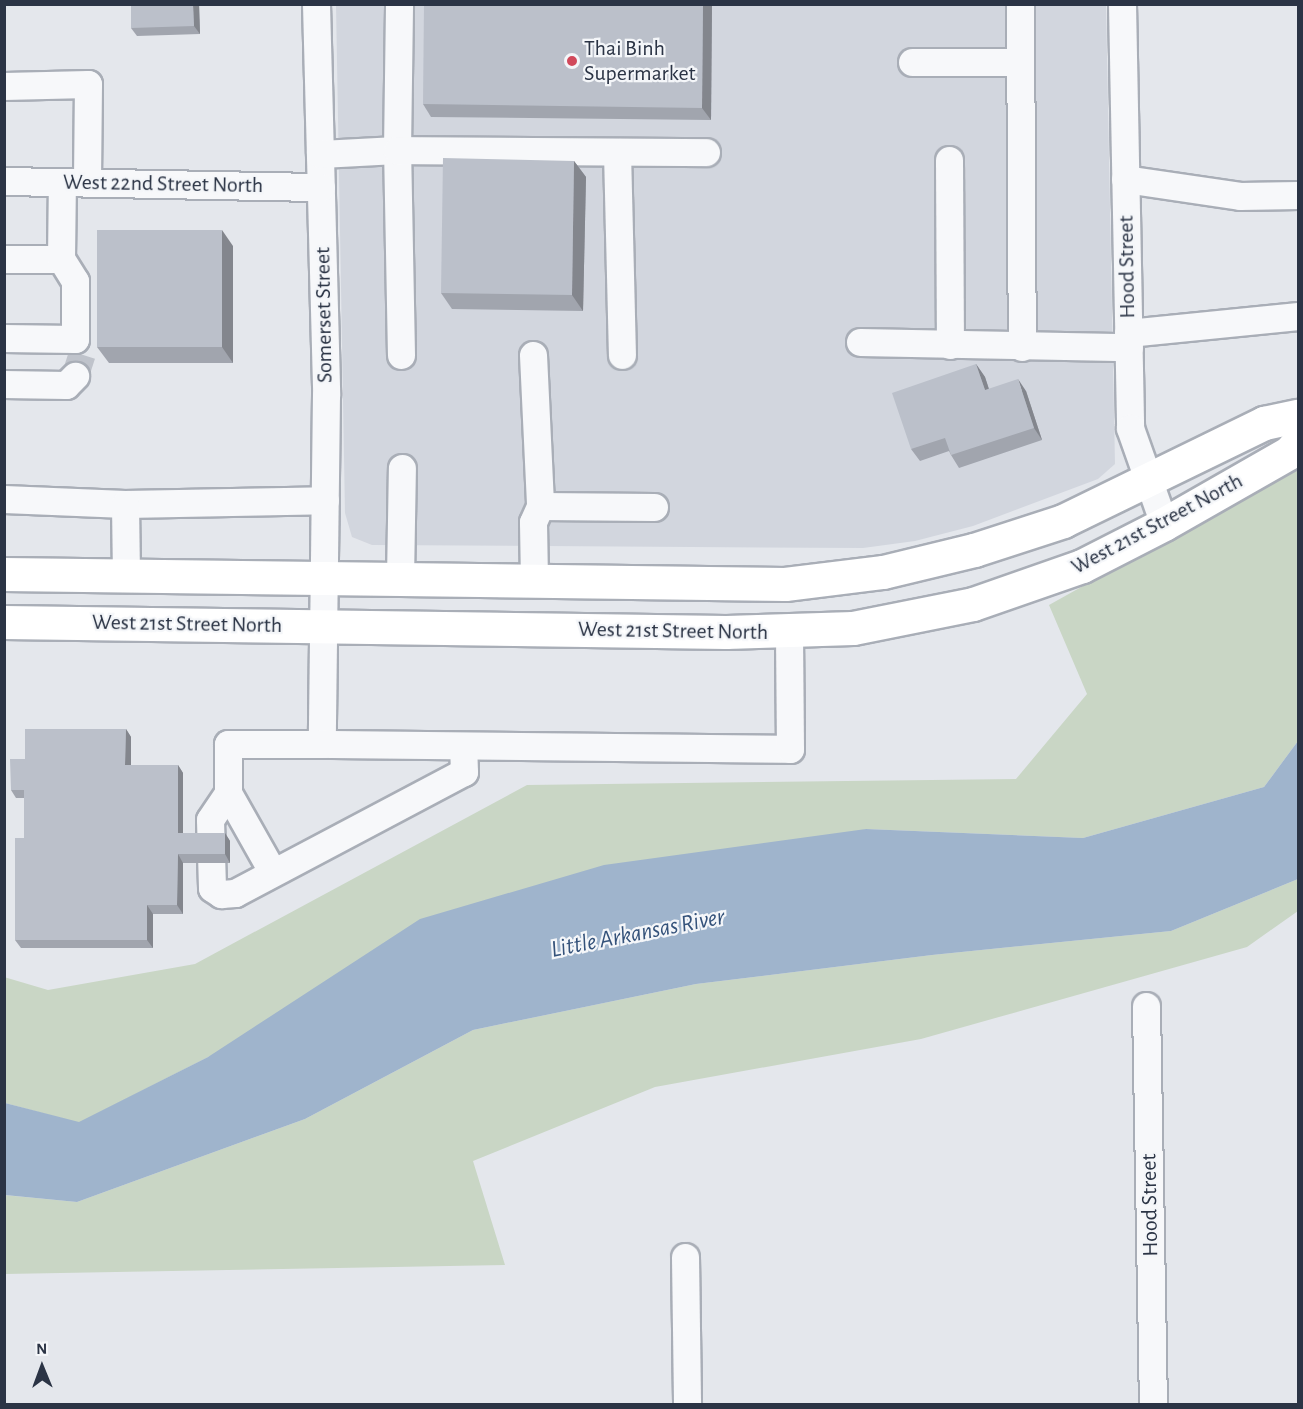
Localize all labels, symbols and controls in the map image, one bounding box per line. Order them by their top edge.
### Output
place label: Thai Binh Supermarket [584,35,696,86]
marker: Thai Binh Supermarket [565,54,579,68]
street label: West 22nd Street North [63,169,263,199]
street label: Hood Street [1113,215,1141,319]
street label: Somerset Street [310,247,338,383]
street label: West 21st Street North [1067,468,1247,580]
street label: West 21st Street North [92,609,282,639]
street label: West 21st Street North [578,616,768,646]
water label: Little Arkansas River [549,903,727,965]
street label: Hood Street [1136,1153,1164,1257]
north arrow [12,1337,72,1397]
text: N [36,1341,47,1357]

